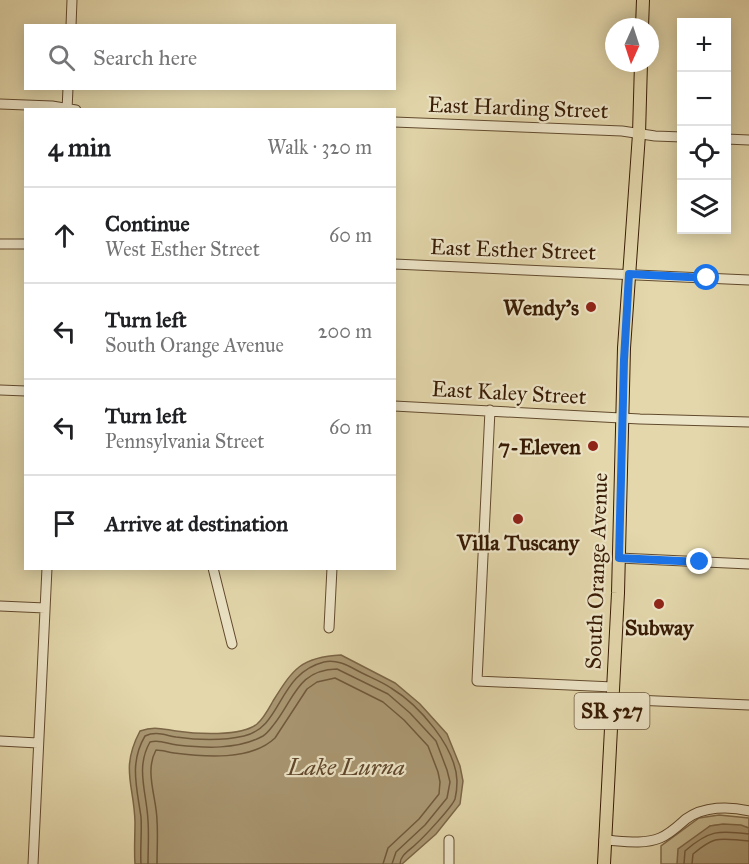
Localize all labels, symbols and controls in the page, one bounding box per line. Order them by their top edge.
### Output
north arrow [605,18,659,72]
map controls [677,18,731,234]
button: + [677,18,731,72]
search box [24,24,396,90]
icon: search [45,41,78,74]
text: Search here [93,44,197,71]
button: − [677,72,731,126]
street label: East Harding Street [427,91,609,124]
button: locate [677,126,731,180]
text: 4 min [48,131,111,163]
text: Walk · 320 m [267,135,372,159]
button: layers [677,180,731,234]
text: Continue [105,210,190,237]
icon: ahead [48,219,81,252]
text: 60 m [329,223,372,247]
street label: East Esther Street [429,233,597,266]
text: West Esther Street [105,237,260,261]
route start [693,264,719,290]
place label: Wendy's [503,294,579,321]
marker: Wendy's [584,300,598,314]
text: Turn left [105,306,187,333]
icon: left [48,315,81,348]
text: 200 m [318,319,372,343]
text: South Orange Avenue [105,333,284,357]
street label: East Kaley Street [431,375,587,410]
text: Turn left [105,402,187,429]
icon: left [48,411,81,444]
text: 60 m [329,415,372,439]
text: Pennsylvania Street [105,429,264,453]
place label: 7-Eleven [498,433,581,460]
marker: 7-Eleven [586,439,600,453]
street label: South Orange Avenue [580,472,613,670]
icon: arrive [48,507,81,540]
text: Arrive at destination [105,510,288,537]
marker: Villa Tuscany [511,512,525,526]
place label: Villa Tuscany [456,529,581,556]
route end [686,548,712,574]
marker: Subway [652,597,666,611]
place label: Subway [625,614,695,641]
road number: SR 527 [574,693,650,729]
water label: Lake Lurna [286,752,405,782]

